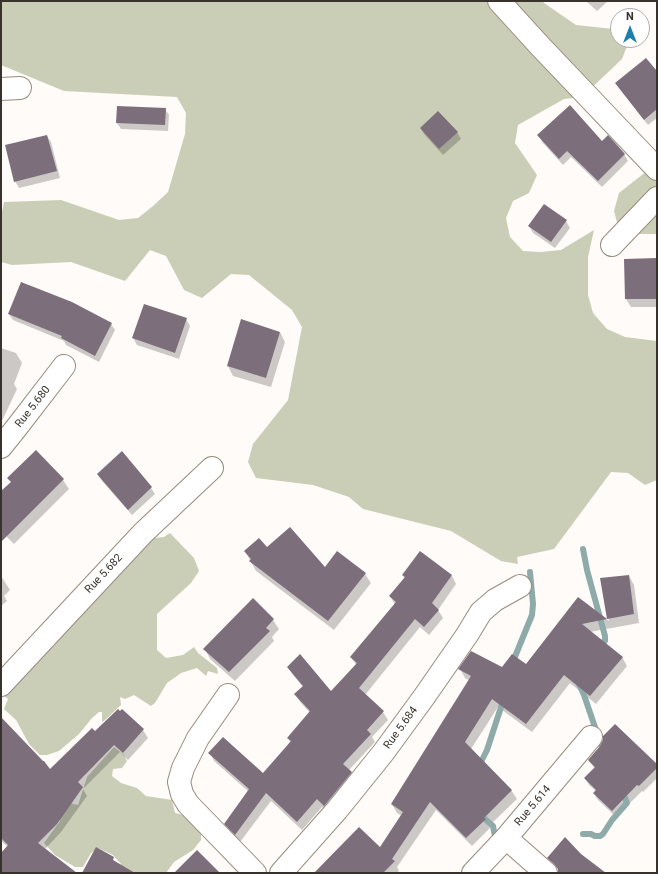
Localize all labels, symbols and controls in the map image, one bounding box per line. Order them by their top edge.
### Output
north arrow [610,8,650,48]
text: N [626,10,634,23]
street label: Rue 5.680 [13,384,53,430]
street label: Rue 5.682 [82,552,126,596]
street label: Rue 5.684 [381,704,421,752]
street label: Rue 5.614 [512,783,554,829]

